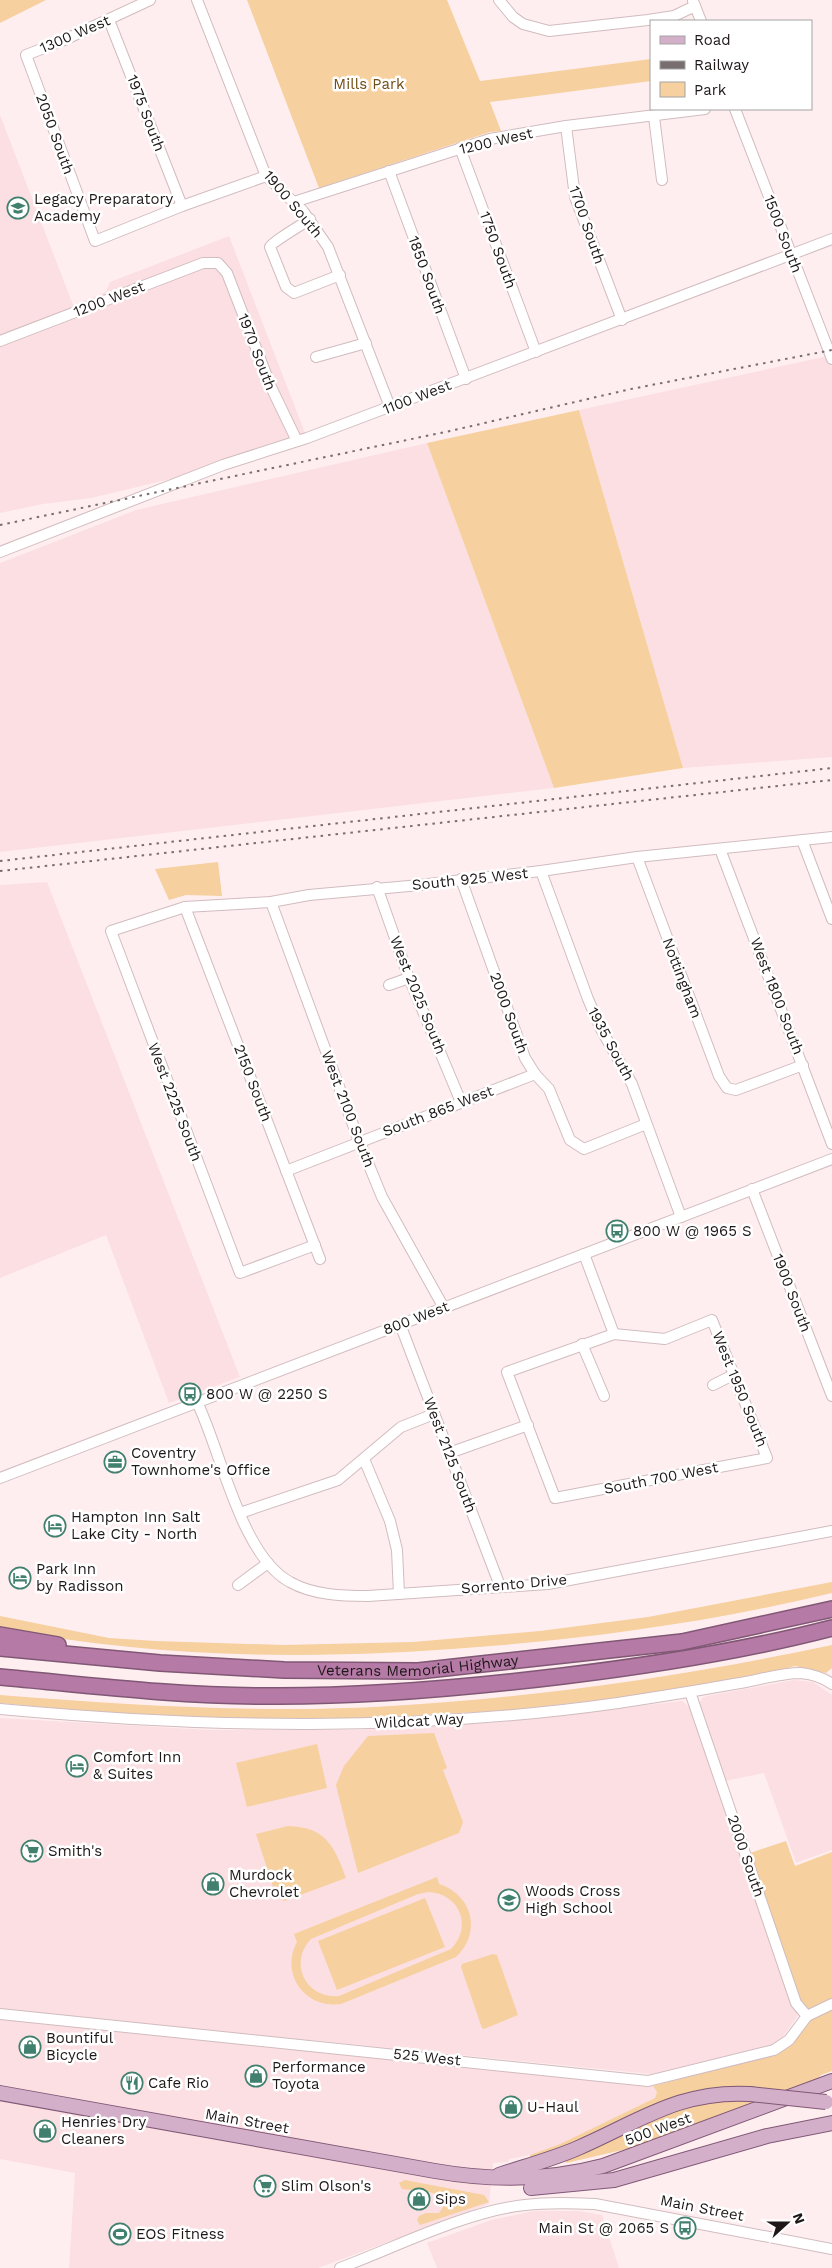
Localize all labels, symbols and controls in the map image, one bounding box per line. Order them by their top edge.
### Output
street label: 1300 West [37,11,114,57]
legend [650,20,812,110]
text: Road [694,31,731,49]
text: Railway [694,56,749,74]
street label: 1975 South [123,72,169,154]
park label: Mills Park [333,75,405,93]
text: Park [694,81,727,99]
street label: 2050 South [32,91,78,177]
street label: 1200 West [458,124,535,158]
street label: 1900 South [260,167,326,241]
street label: 1700 South [565,184,609,266]
place label: Legacy Preparatory Academy [34,190,174,225]
street label: 1500 South [760,193,806,275]
school or university icon: Legacy Preparatory Academy [6,196,30,220]
street label: 1750 South [476,209,520,291]
street label: 1850 South [405,234,449,316]
street label: 1200 West [71,277,148,321]
street label: 1970 South [234,311,280,393]
street label: 1100 West [380,375,454,418]
street label: South 925 West [411,864,530,894]
street label: West 2025 South [386,933,450,1057]
street label: Nottingham [658,935,706,1021]
street label: West 1800 South [746,935,808,1057]
street label: 2000 South [486,970,532,1056]
street label: 1935 South [584,1004,638,1084]
street label: West 2225 South [144,1040,206,1164]
street label: 2150 South [230,1042,276,1124]
street label: West 2100 South [317,1048,379,1170]
street label: South 865 West [380,1081,497,1140]
bus stop icon: 800 W @ 1965 S [605,1219,629,1243]
place label: 800 W @ 1965 S [633,1222,752,1240]
street label: 1900 South [769,1251,815,1335]
street label: 800 West [380,1297,452,1339]
street label: West 1950 South [709,1328,771,1450]
bus stop icon: 800 W @ 2250 S [178,1382,202,1406]
place label: 800 W @ 2250 S [206,1385,328,1403]
street label: West 2125 South [420,1395,480,1515]
place label: Coventry Townhome's Office [131,1444,270,1479]
office icon: Coventry Townhome's Office [103,1450,127,1474]
street label: South 700 West [602,1458,720,1498]
place label: Hampton Inn Salt Lake City - North [71,1508,201,1543]
hotel icon: Hampton Inn Salt Lake City - North [43,1514,67,1538]
place label: Park Inn by Radisson [36,1560,124,1595]
hotel icon: Park Inn by Radisson [8,1566,32,1590]
street label: Sorrento Drive [460,1570,568,1598]
street label: Veterans Memorial Highway [317,1651,520,1680]
street label: Wildcat Way [374,1710,464,1732]
place label: Comfort Inn & Suites [93,1748,181,1783]
hotel icon: Comfort Inn & Suites [65,1754,89,1778]
street label: 2000 South [724,1813,768,1899]
supermarket icon: Smith's [20,1839,44,1863]
place label: Smith's [48,1842,102,1860]
place label: Murdock Chevrolet [229,1866,300,1901]
shop icon: Murdock Chevrolet [201,1872,225,1896]
place label: Woods Cross High School [525,1882,620,1917]
school or university icon: Woods Cross High School [497,1888,521,1912]
place label: Bountiful Bicycle [46,2029,114,2064]
shop icon: Bountiful Bicycle [18,2035,42,2059]
street label: 525 West [392,2045,462,2070]
place label: Performance Toyota [272,2058,366,2093]
shop icon: Performance Toyota [244,2064,268,2088]
restaurant icon: Cafe Rio [120,2071,144,2095]
place label: Cafe Rio [148,2074,209,2092]
shop icon: U-Haul [499,2095,523,2119]
place label: U-Haul [527,2098,579,2116]
street label: Main Street [204,2105,291,2137]
street label: 500 West [623,2109,694,2149]
place label: Henries Dry Cleaners [61,2113,146,2148]
shop icon: Henries Dry Cleaners [33,2119,57,2143]
supermarket icon: Slim Olson's [253,2174,277,2198]
place label: Slim Olson's [281,2177,372,2195]
shop icon: Sips [407,2187,431,2211]
place label: Sips [435,2190,466,2208]
street label: Main Street [659,2191,746,2225]
north arrow [762,2198,812,2248]
text: N [790,2211,808,2226]
bus stop icon: Main St @ 2065 S [673,2216,697,2240]
place label: Main St @ 2065 S [538,2219,669,2237]
sports icon: EOS Fitness [108,2222,132,2246]
place label: EOS Fitness [136,2225,225,2243]

